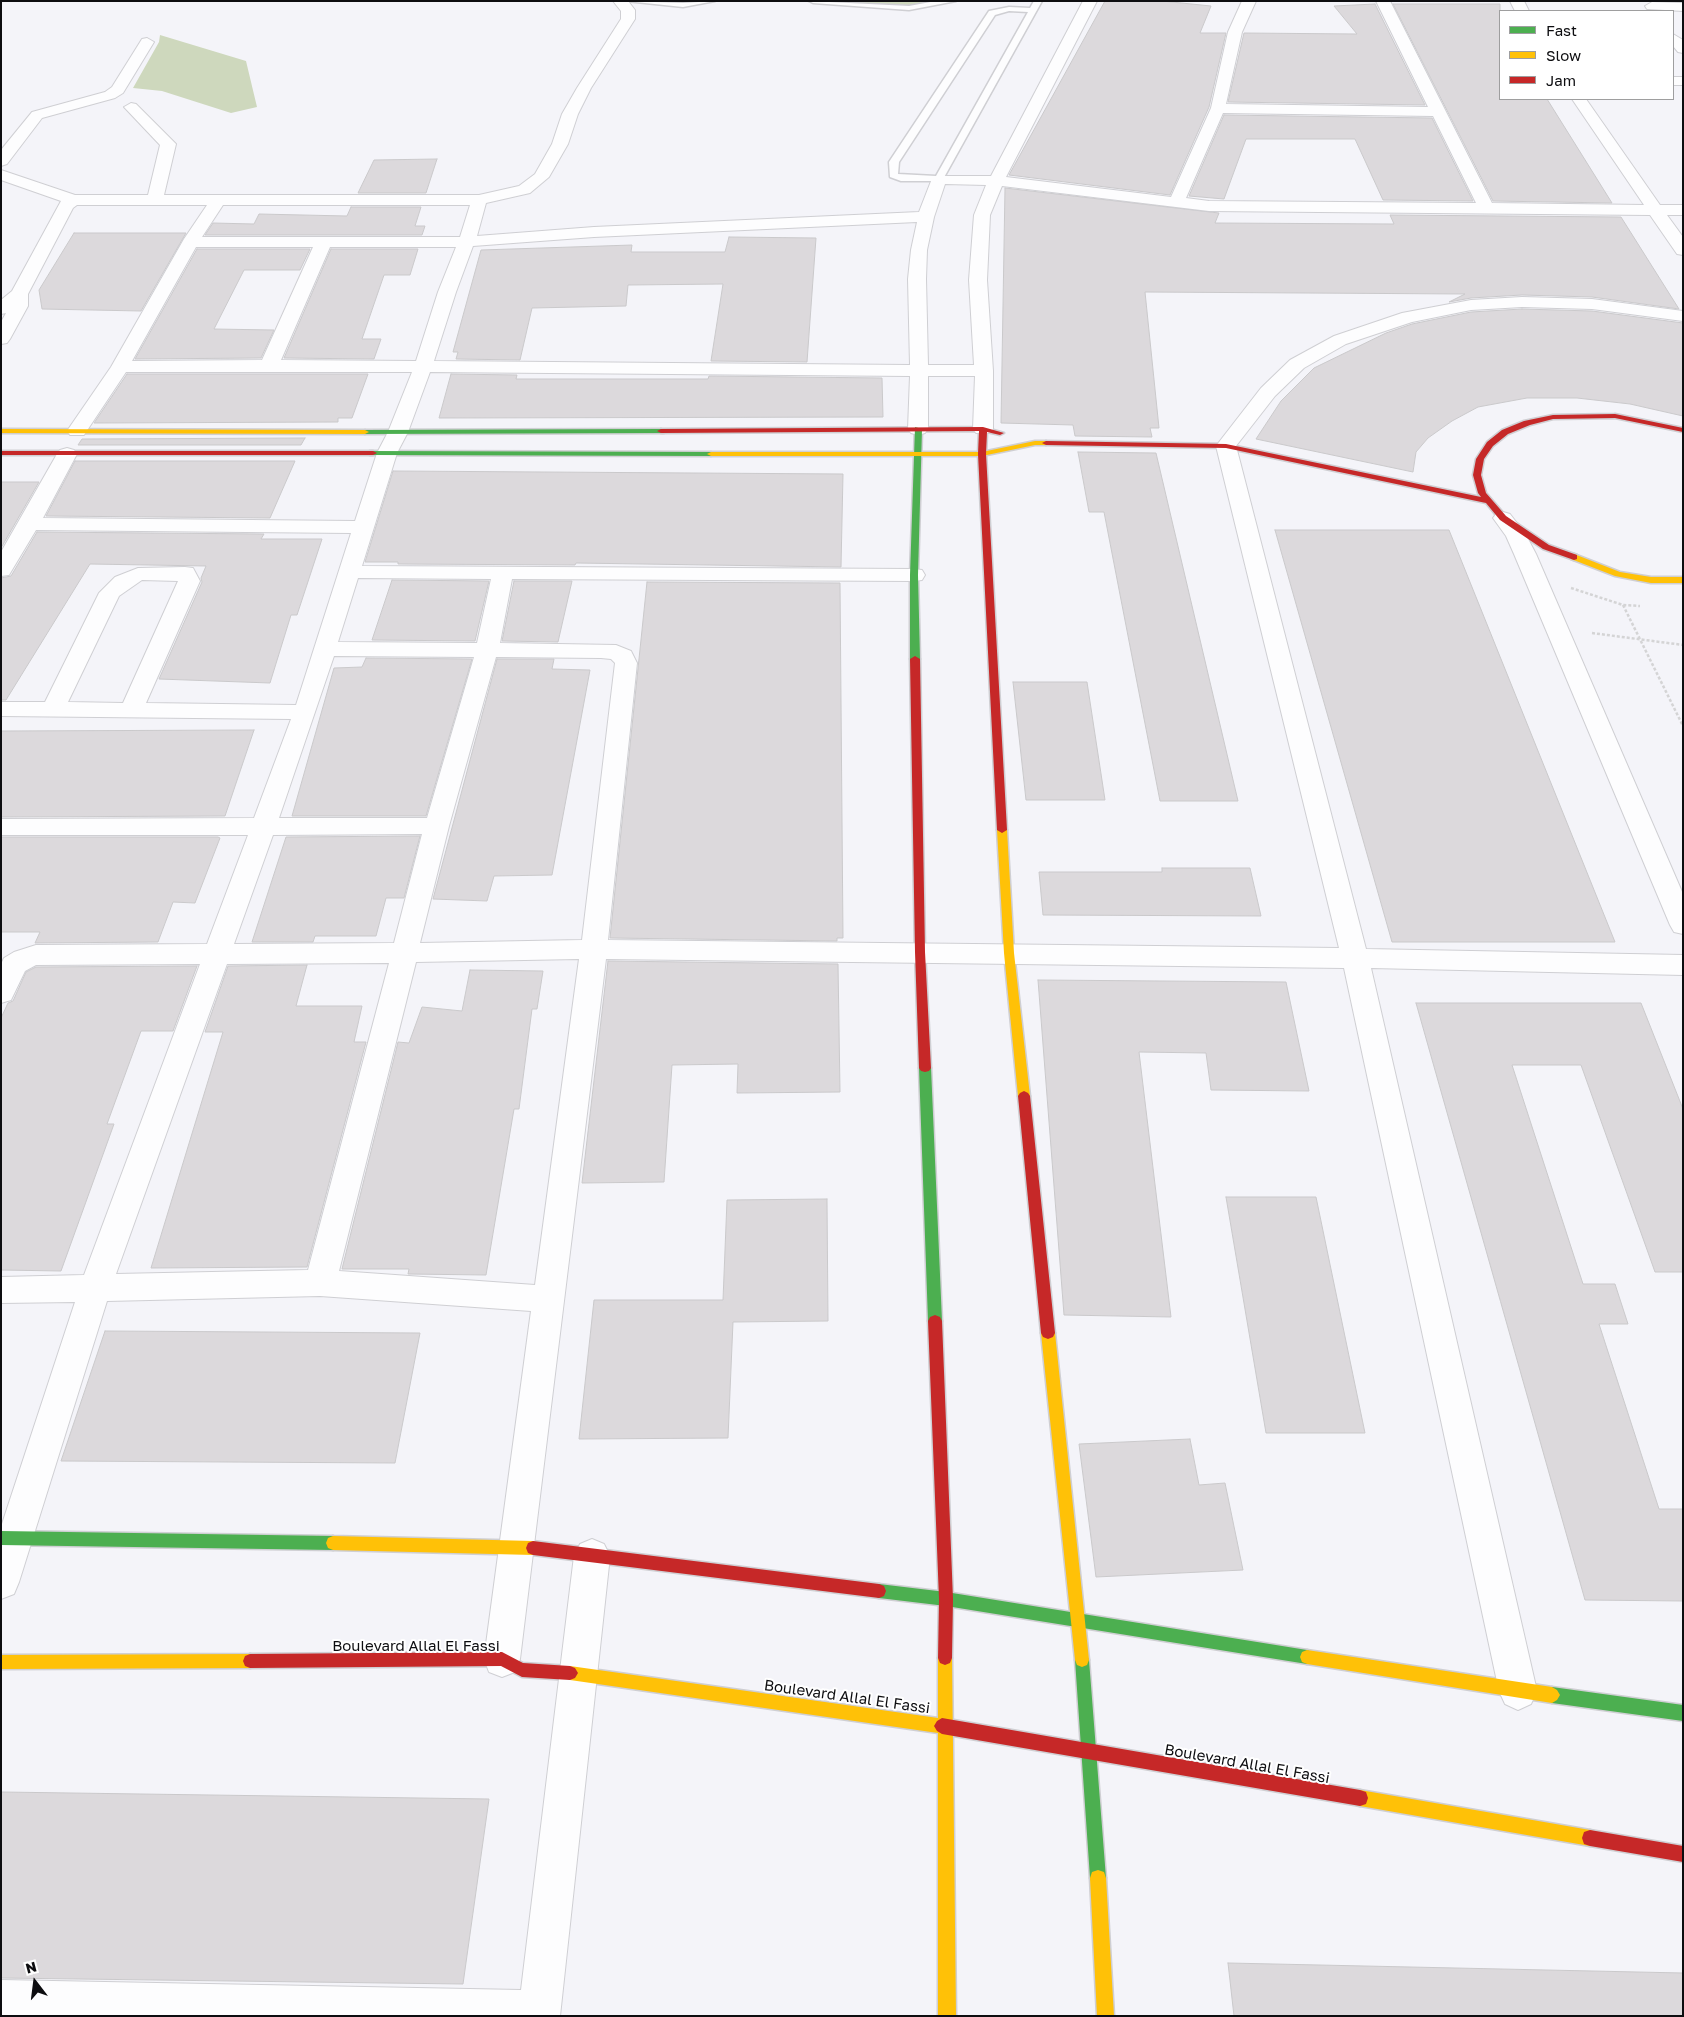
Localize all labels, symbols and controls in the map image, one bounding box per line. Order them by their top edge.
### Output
legend [1499,10,1674,100]
text: Fast [1546,21,1577,39]
text: Slow [1546,46,1581,64]
text: Jam [1546,71,1576,89]
street label: Boulevard Allal El Fassi [332,1637,500,1655]
street label: Boulevard Allal El Fassi [763,1676,931,1718]
street label: Boulevard Allal El Fassi [1163,1741,1331,1787]
north arrow [10,1957,60,2007]
text: N [24,1957,38,1977]

